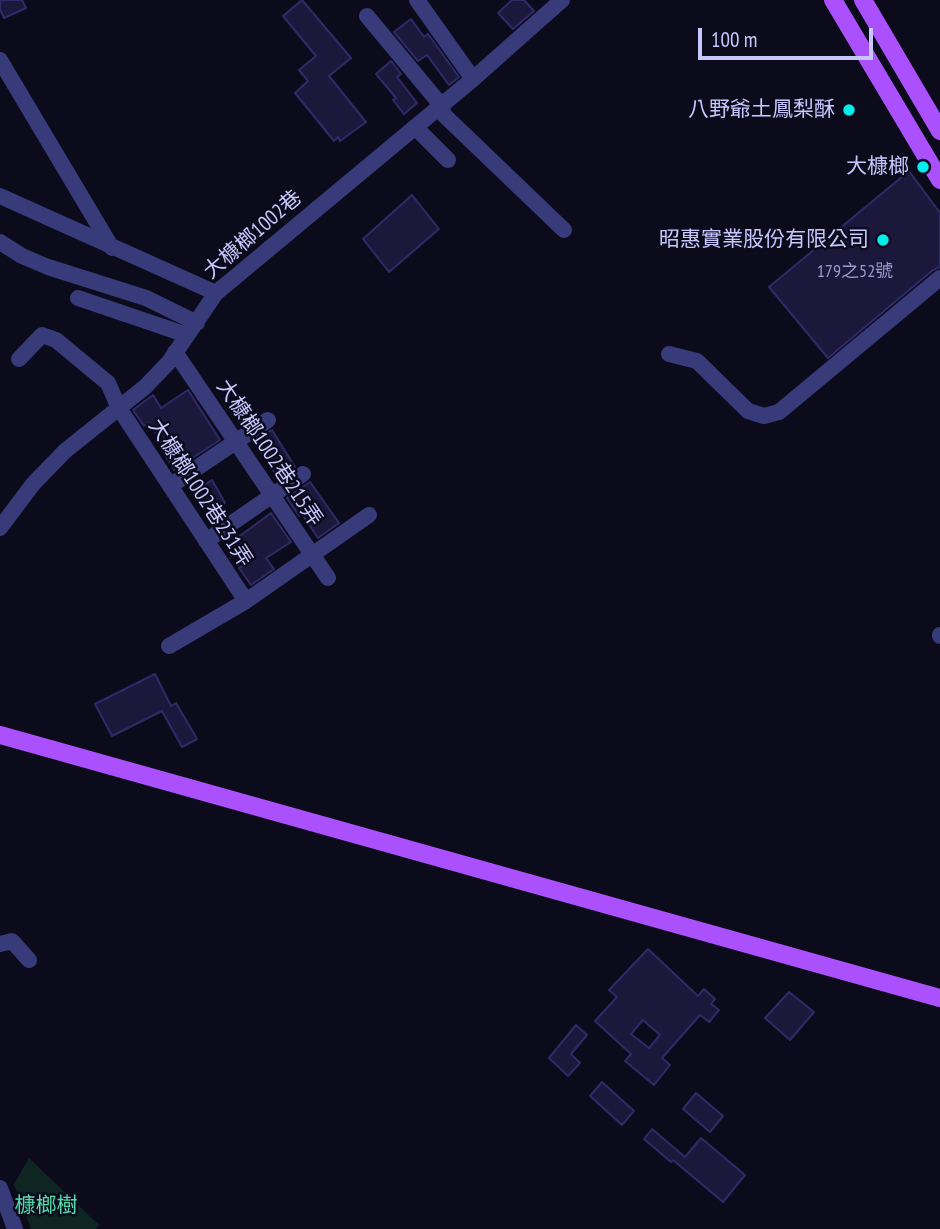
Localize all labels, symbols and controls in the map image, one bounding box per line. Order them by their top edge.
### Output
scale bar [702,14,877,58]
text: 100 m [711,26,757,53]
place label: 八野爺土鳳梨酥 [688,97,835,123]
marker: 八野爺土鳳梨酥 [841,102,857,118]
place label: 大槺榔 [846,154,909,180]
marker: 大槺榔 [915,159,931,175]
street label: 大槺榔1002巷 [199,186,307,284]
place label: 昭惠實業股份有限公司 [659,227,869,253]
marker: 昭惠實業股份有限公司 [875,232,891,248]
house number: 179之52號 [817,261,893,283]
street label: 大槺榔1002巷215弄 [211,375,327,531]
street label: 大槺榔1002巷231弄 [143,414,257,572]
park label: 槺榔樹 [15,1193,77,1219]

